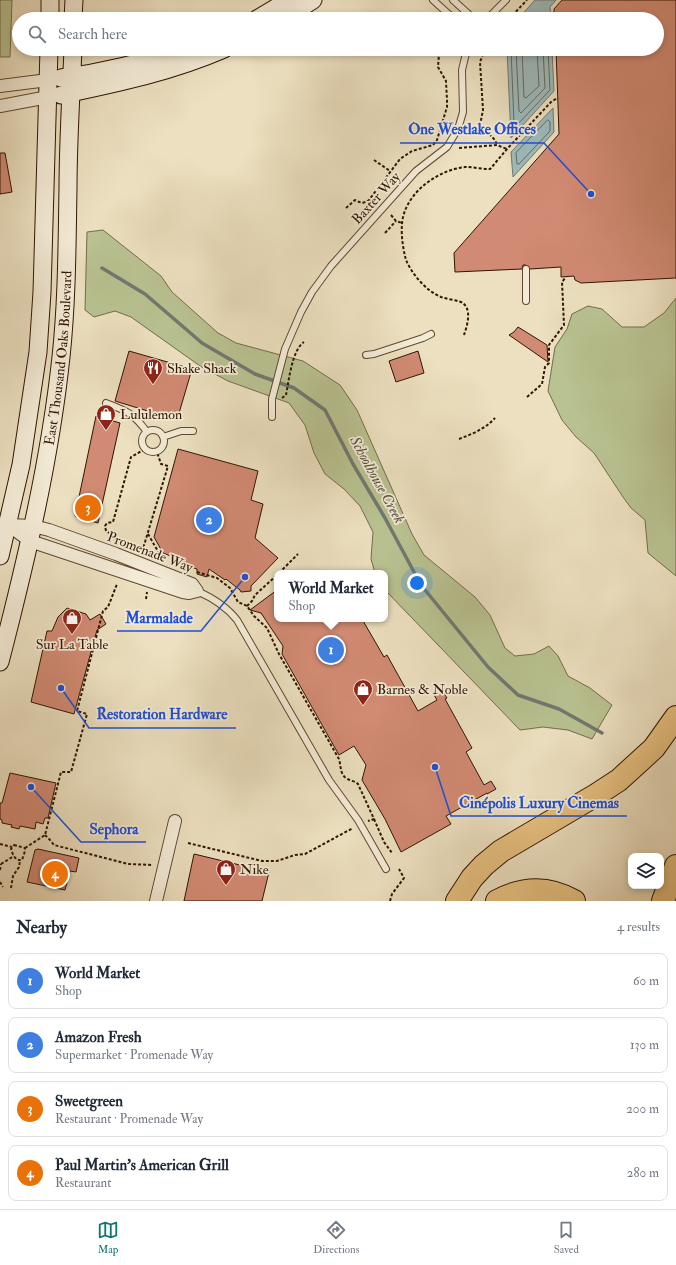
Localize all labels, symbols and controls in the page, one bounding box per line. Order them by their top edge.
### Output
search box [12,12,664,56]
icon: search [26,23,48,45]
text: Search here [58,25,127,44]
callout: One Westlake Offices [400,116,544,143]
text: One Westlake Offices [408,120,536,139]
street label: Baxter Way [348,168,405,228]
street label: East Thousand Oaks Boulevard [40,270,75,447]
restaurant icon: Shake Shack [142,357,164,385]
place label: Shake Shack [167,360,237,377]
shop icon: Lululemon [95,403,117,431]
place label: Lululemon [120,406,182,423]
water label: Schoolhouse Creek [345,432,409,527]
pin: 3 [75,493,101,523]
pin: 2 [196,505,222,535]
street label: Promenade Way [105,528,196,577]
popup [274,570,388,622]
your location [407,573,427,593]
text: World Market [288,579,374,598]
text: Shop [288,598,315,614]
callout: Marmalade [117,604,201,631]
shop icon: Sur La Table [61,607,83,635]
text: Marmalade [124,609,194,628]
pin: 1 [318,635,344,665]
place label: Sur La Table [36,636,109,653]
shop icon: Barnes & Noble [352,678,374,706]
place label: Barnes & Noble [377,681,468,698]
callout: Restoration Hardware [89,701,236,728]
text: Restoration Hardware [96,705,228,724]
callout: Cinépolis Luxury Cinemas [451,789,627,816]
text: Cinépolis Luxury Cinemas [459,794,619,814]
callout: Sephora [81,815,146,842]
text: Sephora [90,820,139,840]
map controls [628,853,664,889]
button: layers [628,853,664,889]
shop icon: Nike [215,858,237,886]
pin: 4 [42,859,68,889]
place label: Nike [240,861,269,878]
text: Nearby [16,917,67,938]
text: 4 results [617,919,660,935]
text: World Market [55,964,140,983]
text: 1 [28,973,32,989]
text: 60 m [633,973,659,989]
text: Shop [55,983,82,999]
text: Amazon Fresh [55,1028,142,1047]
text: 2 [27,1037,33,1053]
text: 130 m [630,1037,659,1053]
text: Supermarket · Promenade Way [55,1047,213,1063]
text: Sweetgreen [55,1092,123,1111]
text: 3 [28,1101,33,1117]
text: 200 m [626,1101,659,1117]
text: Restaurant · Promenade Way [55,1111,203,1127]
text: Paul Martin's American Grill [55,1156,229,1175]
text: 4 [26,1165,34,1181]
text: 280 m [627,1165,659,1181]
text: Restaurant [55,1175,111,1191]
tab: Map [97,1219,119,1256]
tab: Directions [313,1219,360,1256]
tab: Saved [554,1219,579,1256]

